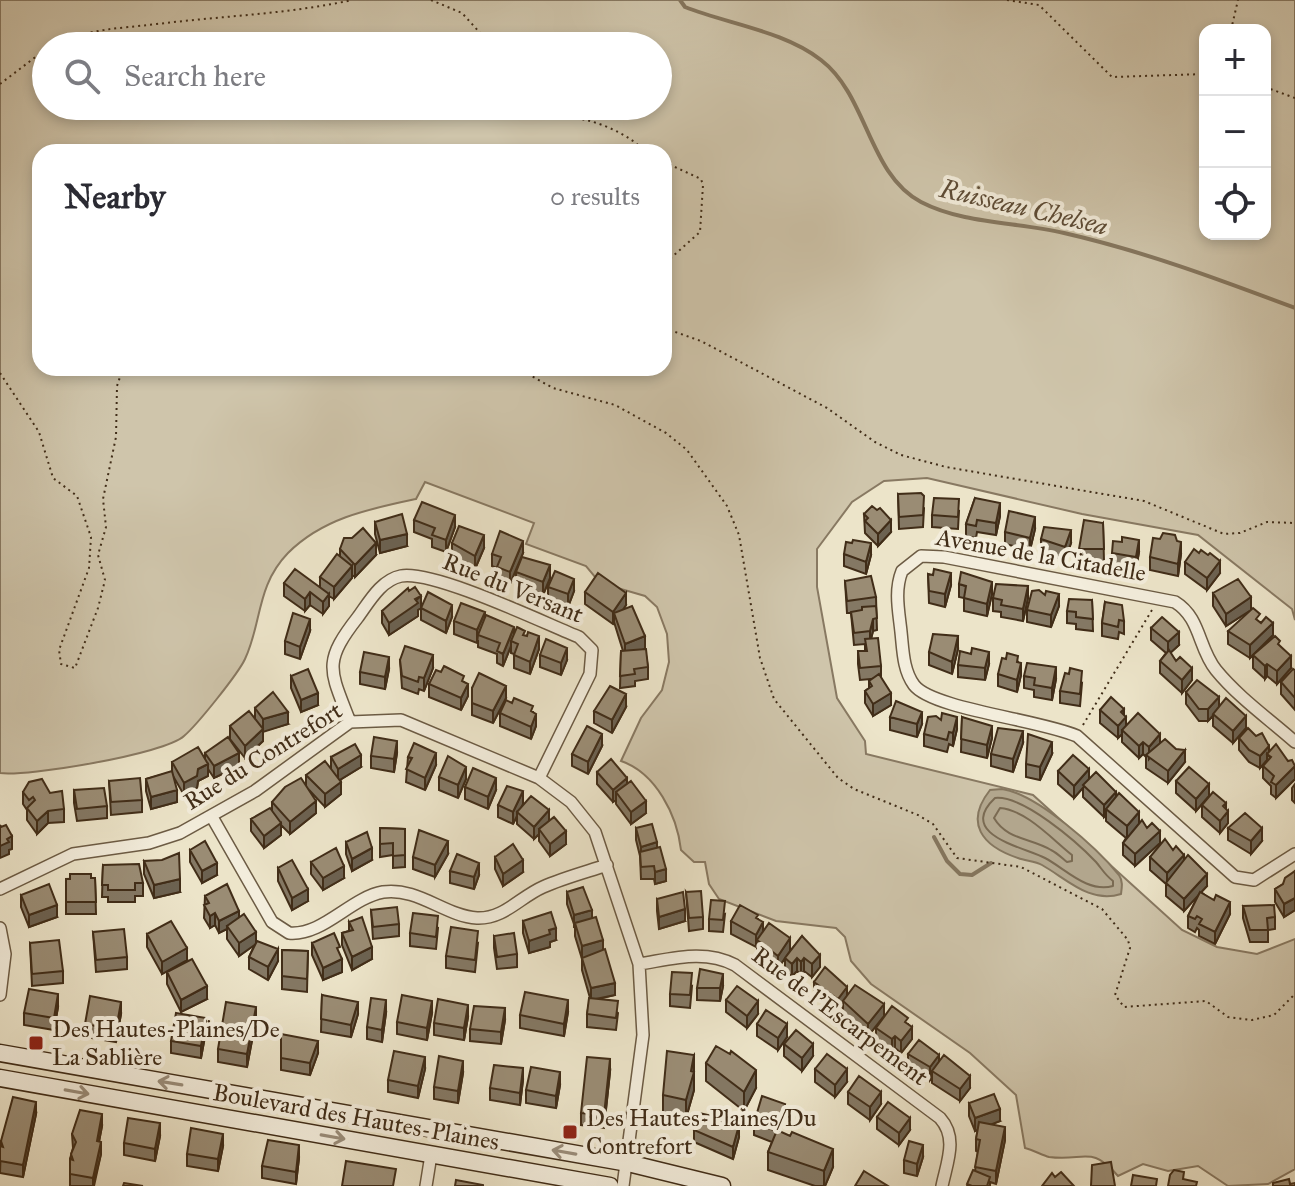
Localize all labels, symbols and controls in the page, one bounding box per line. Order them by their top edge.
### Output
map controls [1199,24,1271,240]
button: + [1199,24,1271,96]
search box [32,32,672,120]
icon: search [60,54,104,98]
text: Search here [124,58,266,94]
button: − [1199,96,1271,168]
button: locate [1199,168,1271,240]
water label: Ruisseau Chelsea [936,172,1111,242]
text: Nearby [64,176,166,217]
text: 0 results [550,180,640,212]
street label: Avenue de la Citadelle [933,522,1148,588]
street label: Rue du Versant [438,546,588,630]
street label: Rue du Contrefort [178,695,348,817]
street label: Rue de l'Escarpement [746,940,934,1092]
place label: Des Hautes-Plaines/De La Sablière [52,1014,280,1072]
marker: Des Hautes-Plaines/De La Sablière [27,1034,45,1052]
one-way arrow [158,1075,183,1090]
street label: Boulevard des Hautes-Plaines [210,1077,502,1157]
one-way arrow [64,1086,89,1101]
place label: Des Hautes-Plaines/Du Contrefort [586,1103,817,1161]
marker: Des Hautes-Plaines/Du Contrefort [561,1123,579,1141]
one-way arrow [320,1131,345,1146]
one-way arrow [552,1143,577,1158]

